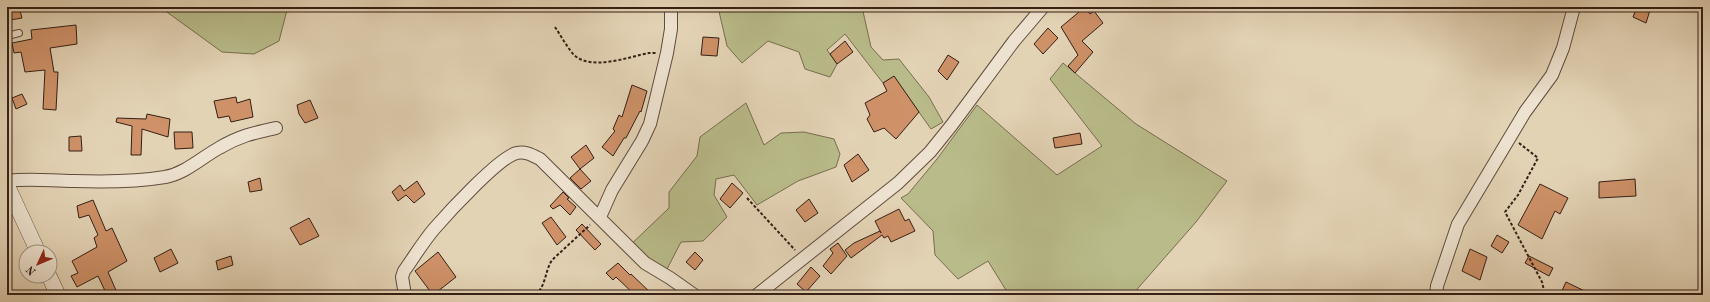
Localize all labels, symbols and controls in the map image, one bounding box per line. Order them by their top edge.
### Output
north arrow [18,244,58,284]
text: N [25,263,39,277]

